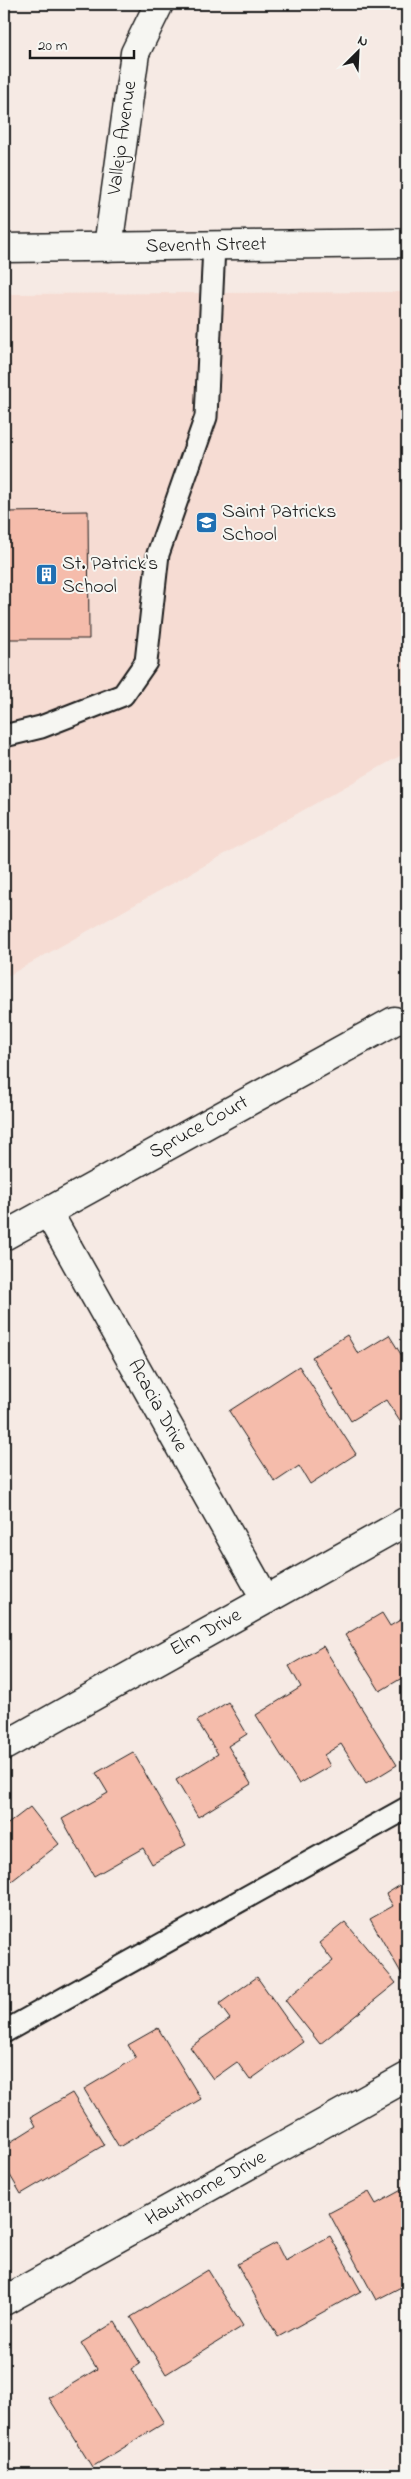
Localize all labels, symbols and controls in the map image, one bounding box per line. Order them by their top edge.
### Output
scale bar [30,28,134,60]
north arrow [334,28,384,78]
text: N [354,30,371,53]
text: 20 m [38,35,68,57]
street label: Vallejo Avenue [100,79,145,198]
street label: Seventh Street [145,230,267,262]
place label: Saint Patricks School [222,498,336,550]
school or university icon: Saint Patricks School [194,511,218,535]
place label: St. Patrick's School [62,550,158,602]
building icon: St. Patrick's School [34,563,58,587]
street label: Spruce Court [144,1089,254,1167]
street label: Acacia Drive [120,1354,194,1458]
street label: Elm Drive [165,1601,247,1665]
street label: Hawthorne Drive [140,2144,272,2234]

